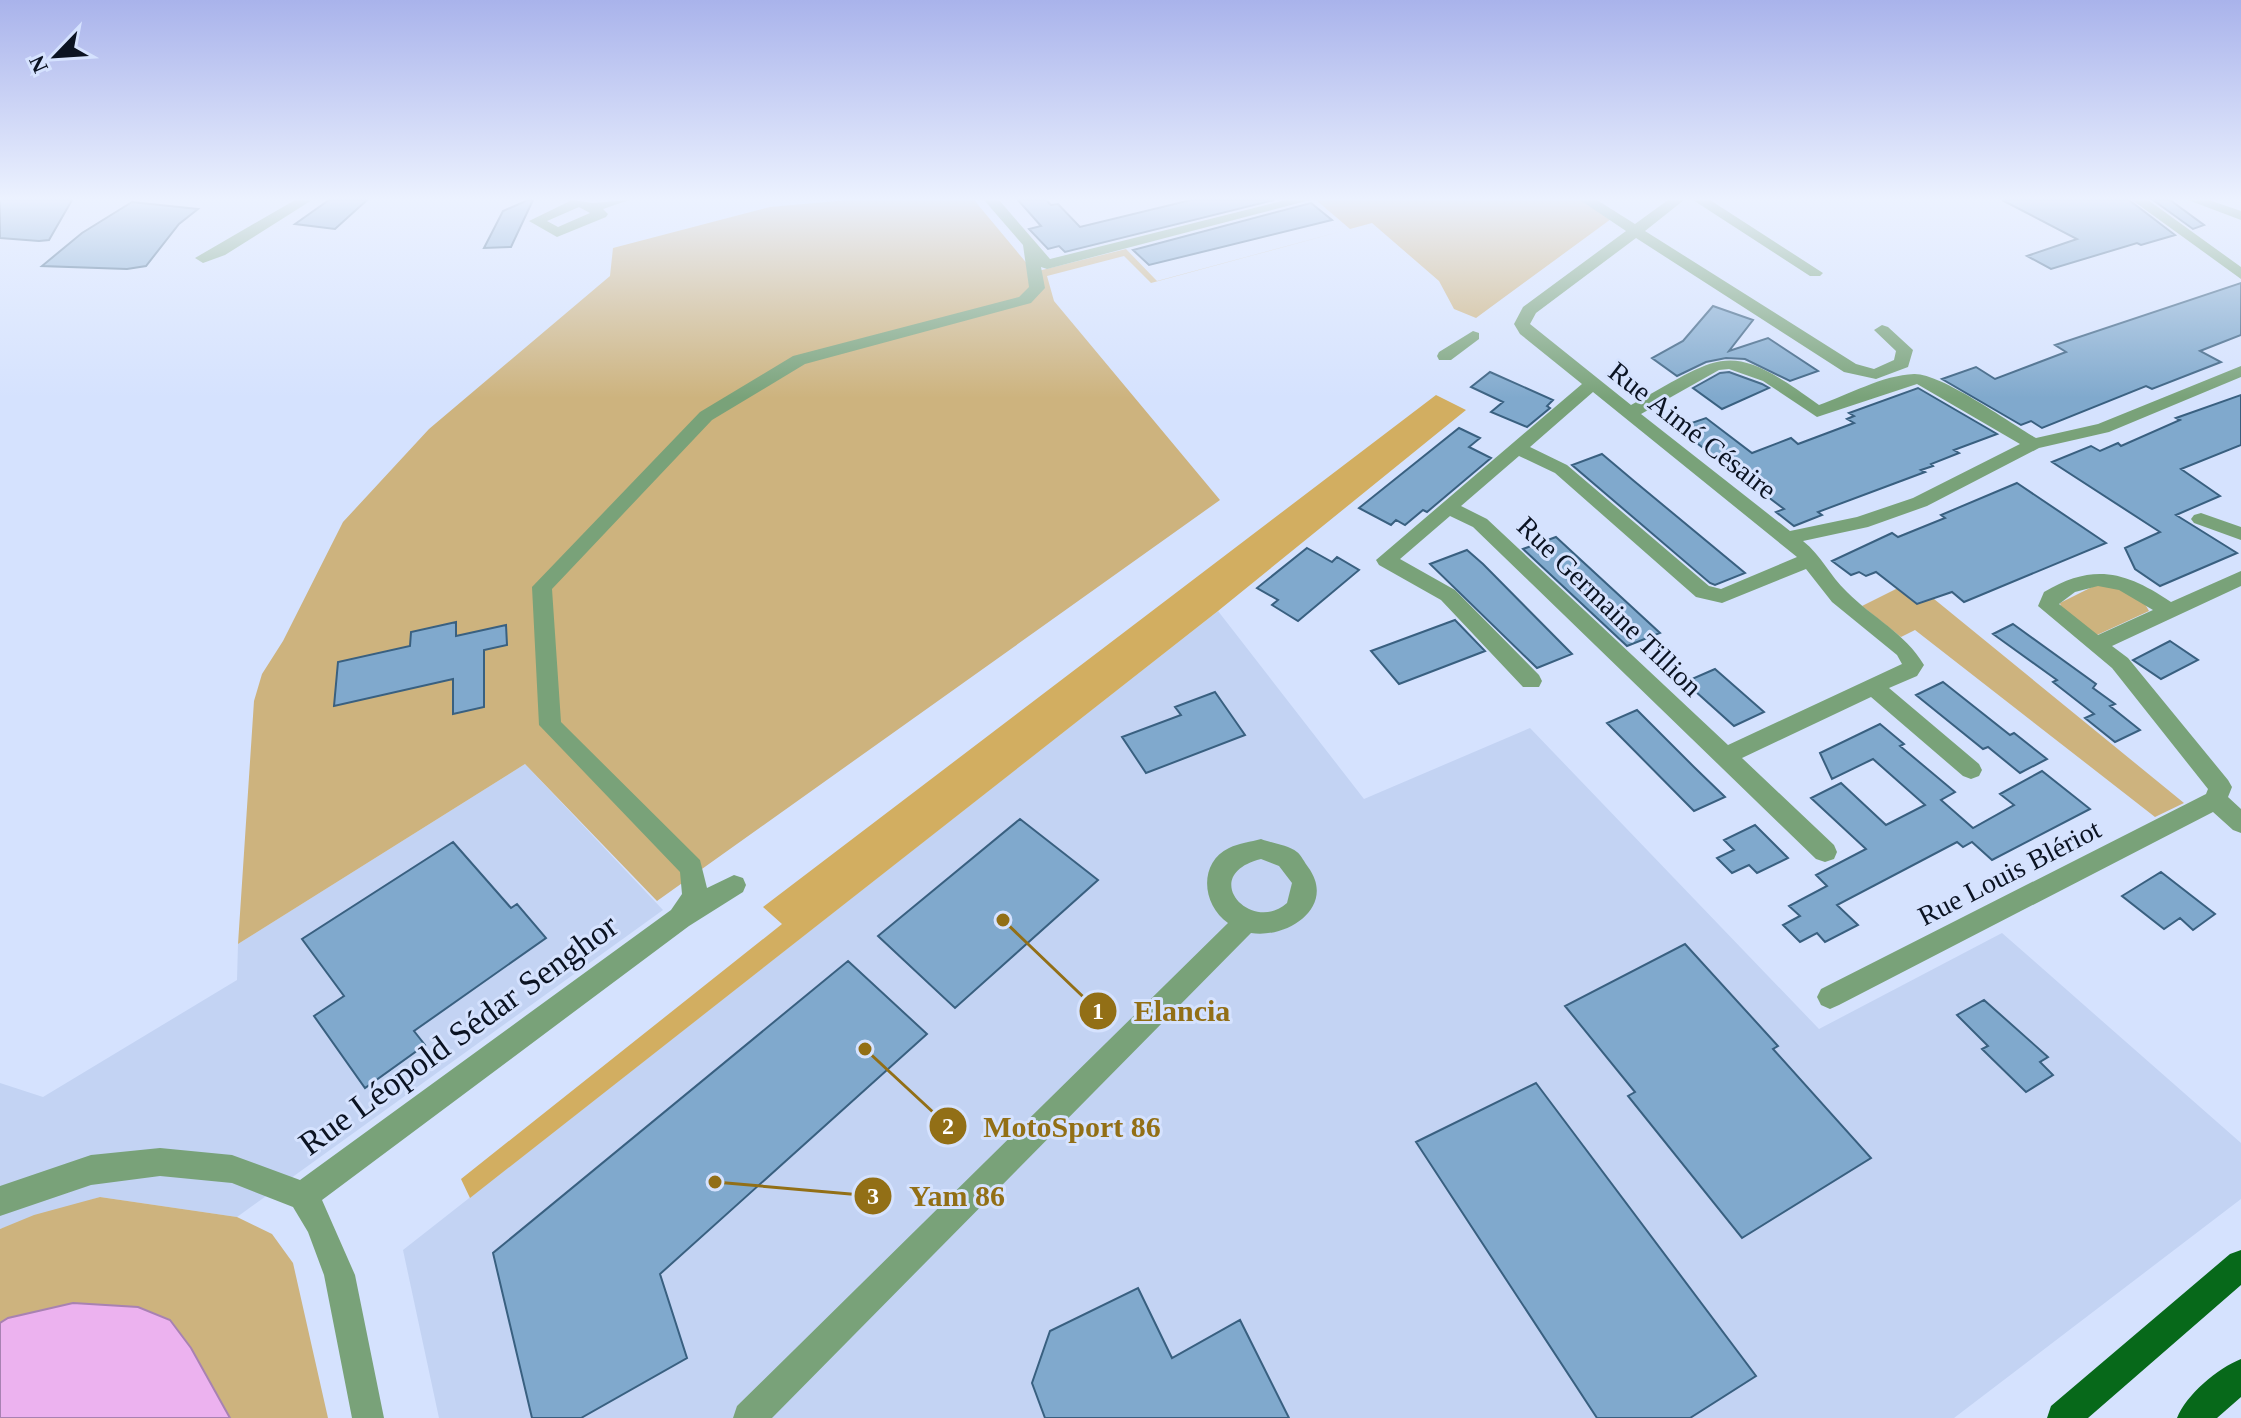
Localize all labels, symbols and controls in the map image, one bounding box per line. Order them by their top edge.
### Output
north arrow [16,16,96,96]
text: N [24,52,53,77]
street label: Rue Aimé Césaire [1603,355,1783,505]
street label: Rue Germaine Tillion [1511,510,1708,702]
street label: Rue Louis Blériot [1913,813,2106,932]
street label: Rue Léopold Sédar Senghor [292,906,625,1162]
callout: Elancia [1078,984,1246,1038]
text: Elancia [1134,994,1230,1027]
text: 1 [1092,998,1104,1024]
callout: MotoSport 86 [928,1099,1177,1153]
text: MotoSport 86 [983,1110,1161,1143]
text: 2 [942,1113,954,1139]
callout: Yam 86 [853,1169,1021,1223]
text: Yam 86 [909,1179,1005,1212]
text: 3 [867,1183,879,1209]

